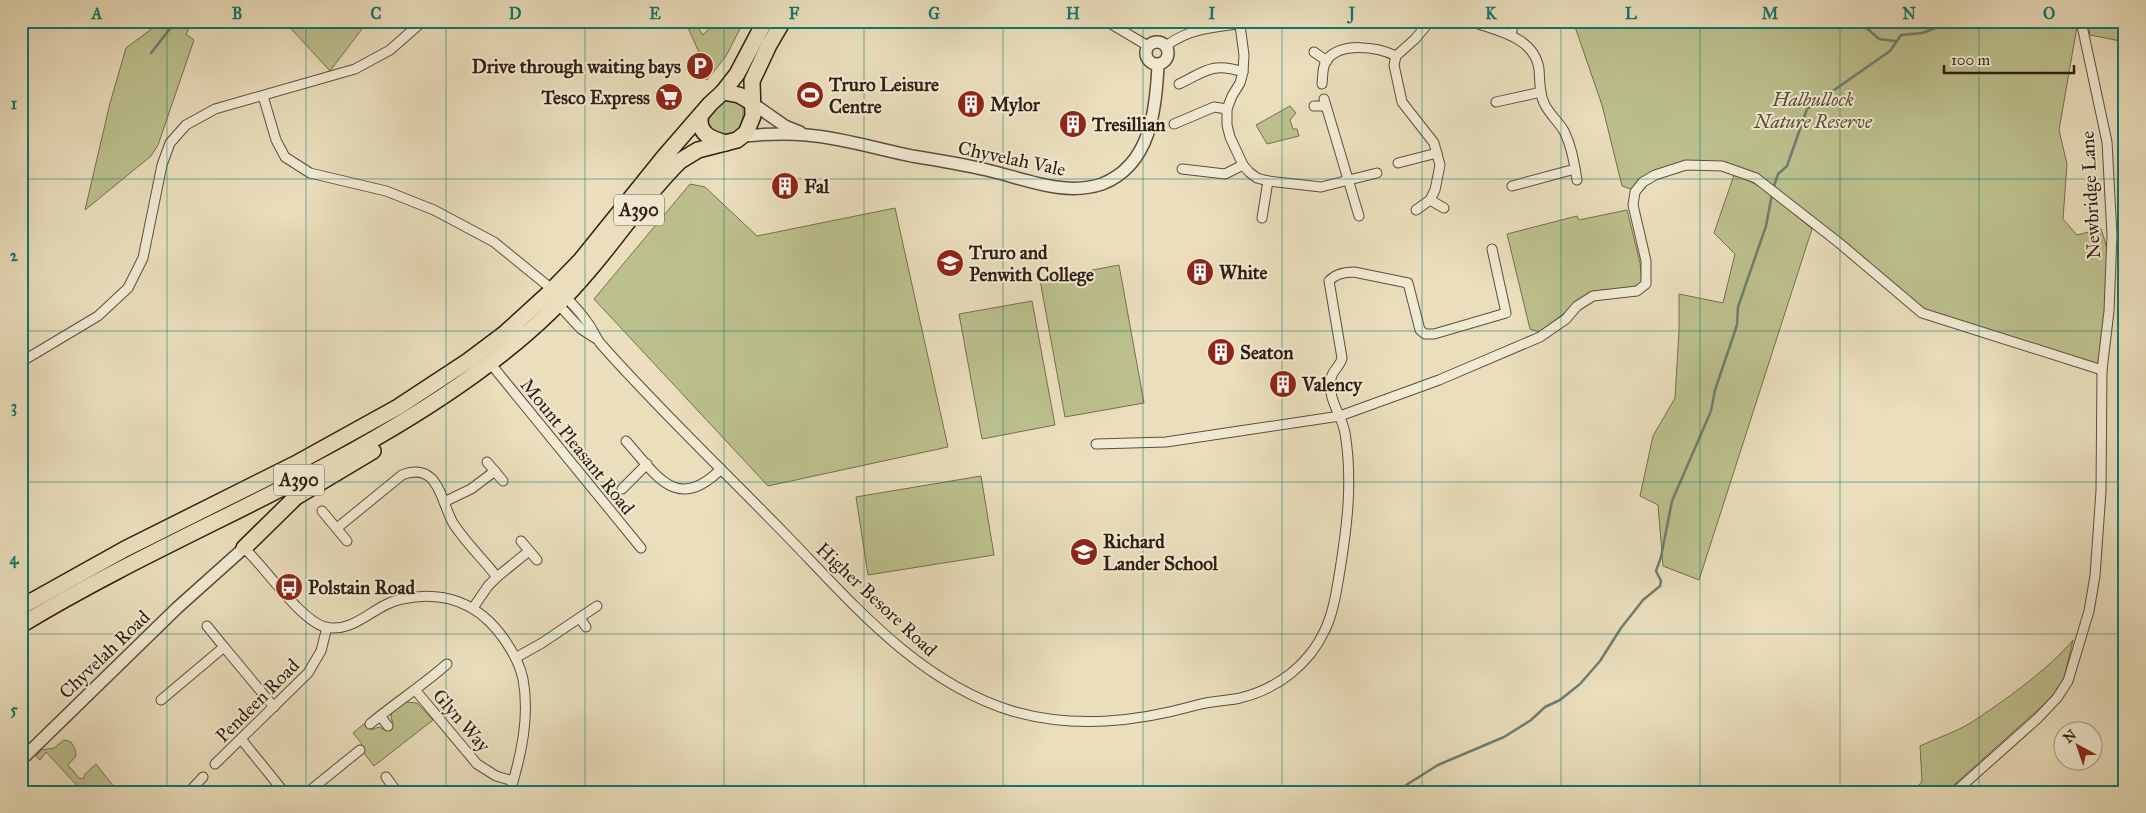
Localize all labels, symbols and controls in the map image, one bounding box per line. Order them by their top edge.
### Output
text: A [91,4,103,23]
text: B [232,4,242,23]
text: C [371,4,382,23]
text: D [509,4,522,23]
text: E [649,4,661,23]
text: F [789,4,800,23]
text: G [928,4,940,23]
text: H [1066,4,1080,23]
text: I [1209,4,1216,23]
text: J [1347,4,1356,24]
text: K [1485,4,1497,23]
text: L [1625,4,1637,23]
text: M [1762,4,1779,23]
text: N [1902,4,1916,23]
text: O [2043,4,2055,23]
scale bar [1944,42,2074,74]
parking icon: Drive through waiting bays [685,51,715,81]
text: 100 m [1951,51,1991,69]
place label: Drive through waiting bays [472,55,681,79]
place label: Truro Leisure Centre [828,73,939,118]
sports icon: Truro Leisure Centre [795,80,825,110]
supermarket icon: Tesco Express [654,82,684,112]
place label: Tesco Express [541,86,650,110]
park label: Halbullock Nature Reserve [1753,88,1873,133]
building icon: Mylor [956,89,986,119]
place label: Mylor [990,93,1041,117]
text: 1 [11,94,18,113]
building icon: Tresillian [1058,109,1088,139]
place label: Tresillian [1091,113,1166,136]
street label: Newbridge Lane [2076,130,2106,260]
street label: Chyvelah Vale [956,136,1068,181]
building icon: Fal [770,171,800,201]
place label: Fal [804,175,830,198]
road number: A390 [614,194,664,226]
place label: Truro and Penwith College [968,241,1094,287]
text: 2 [10,246,19,265]
school or university icon: Truro and Penwith College [935,248,965,278]
building icon: White [1185,257,1215,287]
place label: White [1219,261,1268,284]
building icon: Seaton [1206,337,1236,367]
place label: Seaton [1240,341,1294,364]
building icon: Valency [1268,369,1298,399]
place label: Valency [1301,373,1363,397]
street label: Mount Pleasant Road [516,374,640,519]
text: 3 [11,397,17,417]
road number: A390 [274,464,324,496]
place label: Richard Lander School [1103,530,1219,575]
school or university icon: Richard Lander School [1069,537,1099,567]
street label: Higher Besore Road [811,538,942,662]
text: 4 [10,549,20,569]
bus stop icon: Polstain Road [274,572,304,602]
place label: Polstain Road [308,576,415,599]
street label: Chyvelah Road [54,605,155,703]
street label: Pendeen Road [211,653,304,747]
street label: Glyn Way [428,684,496,757]
text: 5 [10,700,18,719]
north arrow [2054,720,2104,770]
text: N [2060,726,2080,747]

